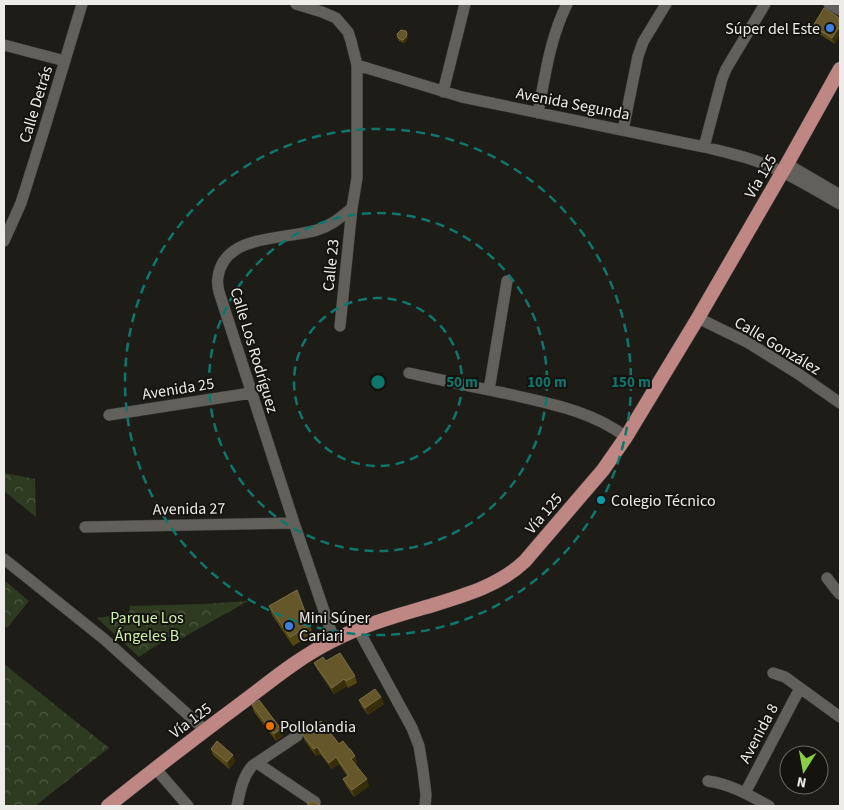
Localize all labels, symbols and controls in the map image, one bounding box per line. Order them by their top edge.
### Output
place label: Súper del Este [725,18,820,40]
marker: Súper del Este [824,22,836,34]
street label: Calle Detrás [14,63,58,146]
street label: Avenida Segunda [514,82,632,126]
street label: Vía 125 [739,150,782,203]
street label: Calle 23 [317,238,345,292]
street label: Calle Los Rodríguez [225,285,284,416]
street label: Calle González [730,311,825,380]
street label: Avenida 25 [141,372,216,406]
text: 50 m [446,372,478,393]
text: 100 m [527,372,567,393]
text: 150 m [611,372,651,393]
centre of rings [369,373,387,391]
street label: Vía 125 [520,488,567,539]
place label: Colegio Técnico [611,490,716,512]
marker: Colegio Técnico [595,494,607,506]
street label: Avenida 27 [153,497,226,521]
park label: Parque Los Ángeles B [110,607,184,647]
place label: Mini Súper Cariari [299,607,371,647]
marker: Mini Súper Cariari [283,620,295,632]
street label: Vía 125 [165,698,216,744]
street label: Avenida 8 [734,700,784,767]
place label: Pollolandia [280,716,356,738]
marker: Pollolandia [264,720,276,732]
north arrow [779,745,829,795]
text: N [795,771,808,792]

